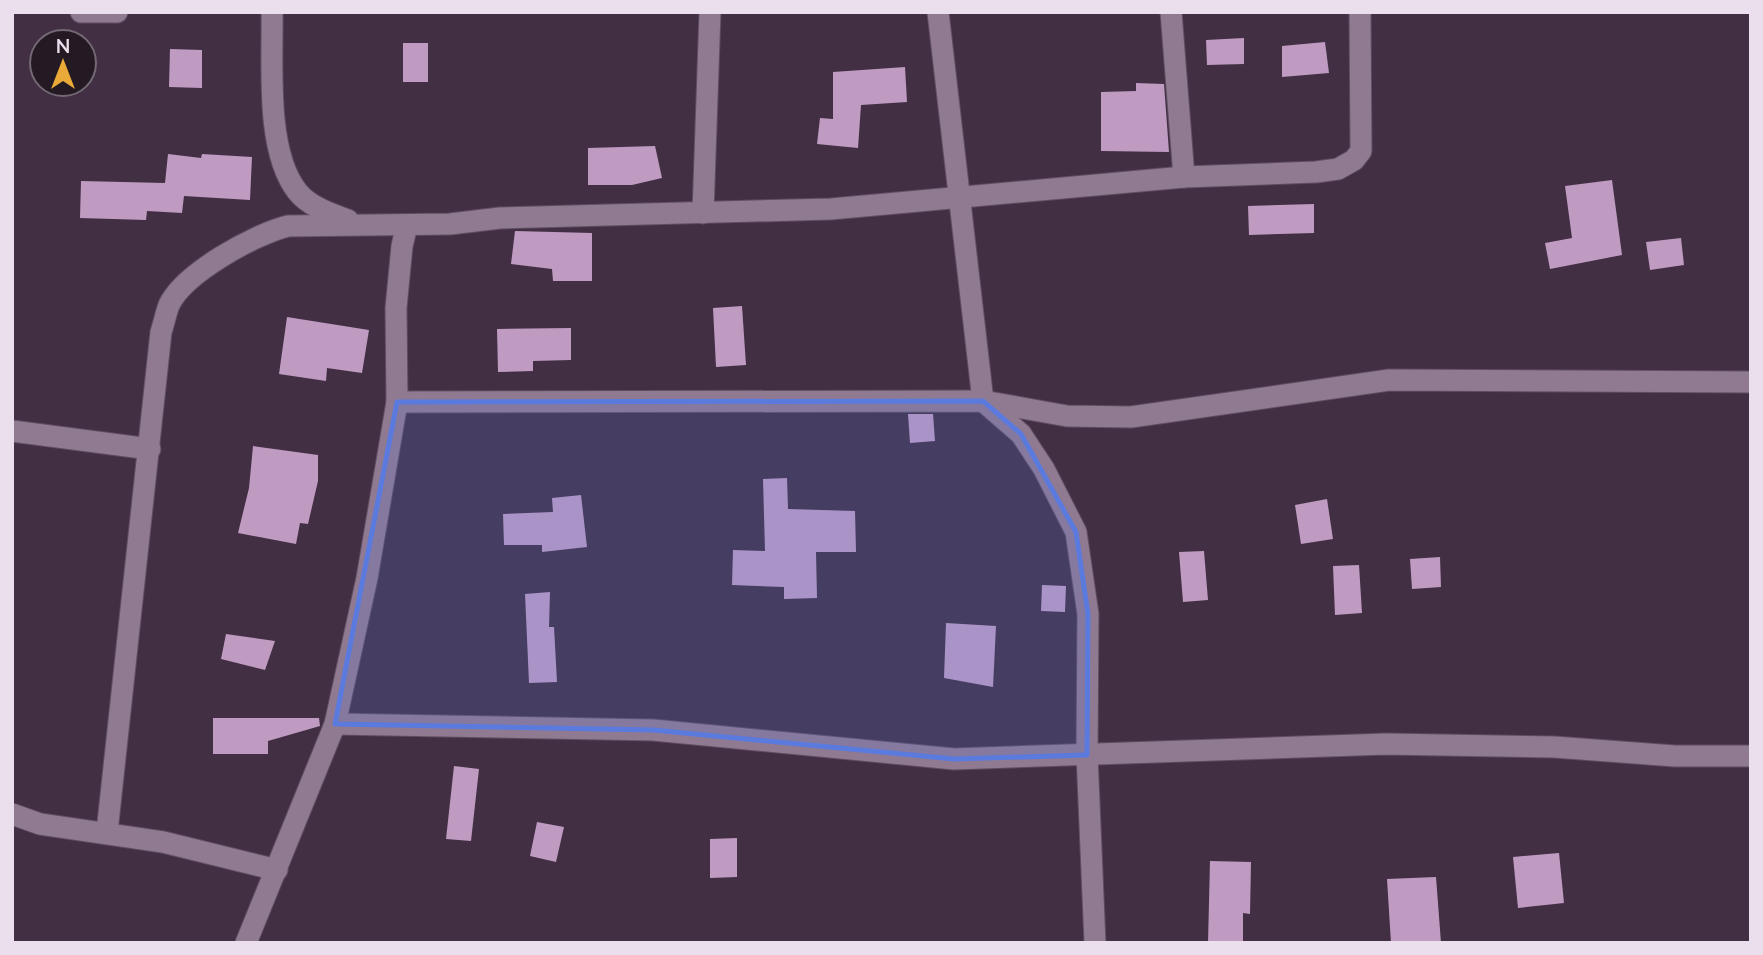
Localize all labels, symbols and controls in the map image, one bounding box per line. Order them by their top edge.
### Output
north arrow [28,28,98,98]
text: N [56,34,70,57]

